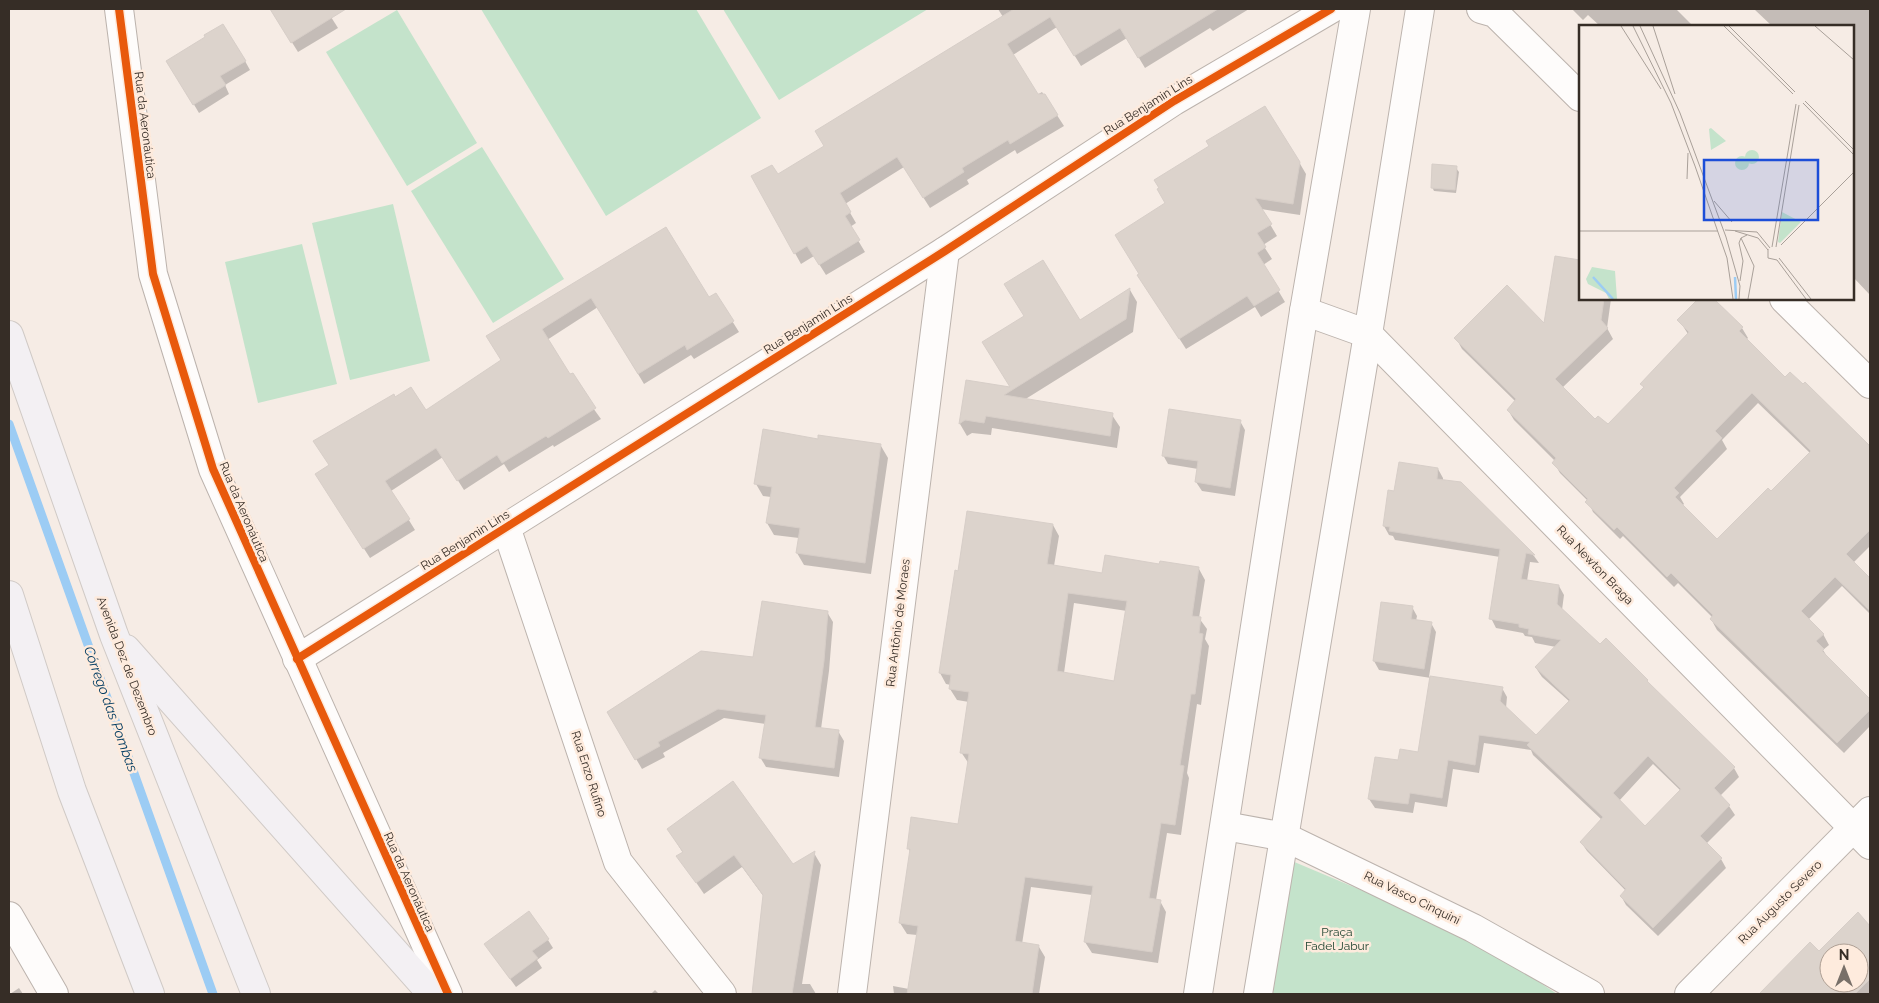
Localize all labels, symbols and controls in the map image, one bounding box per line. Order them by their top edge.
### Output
inset map [1579,25,1854,300]
street label: Rua da Aeronáutica [131,71,159,179]
street label: Rua Benjamin Lins [1101,72,1195,138]
street label: Rua Benjamin Lins [761,291,855,357]
street label: Rua da Aeronáutica [217,460,271,564]
street label: Rua Benjamin Lins [418,507,512,573]
street label: Rua Newton Braga [1554,523,1636,607]
street label: Rua Antônio de Moraes [883,558,913,688]
street label: Avenida Dez de Dezembro [94,595,160,737]
water label: Córrego das Pombas [81,644,141,774]
street label: Rua Enzo Rufino [568,729,610,819]
street label: Rua da Aeronáutica [381,830,437,934]
street label: Rua Augusto Severo [1735,857,1825,947]
street label: Rua Vasco Cinquini [1362,869,1462,927]
park label: Praça Fadel Jabur [1305,925,1370,953]
north arrow [1819,943,1869,993]
text: N [1839,947,1849,963]

